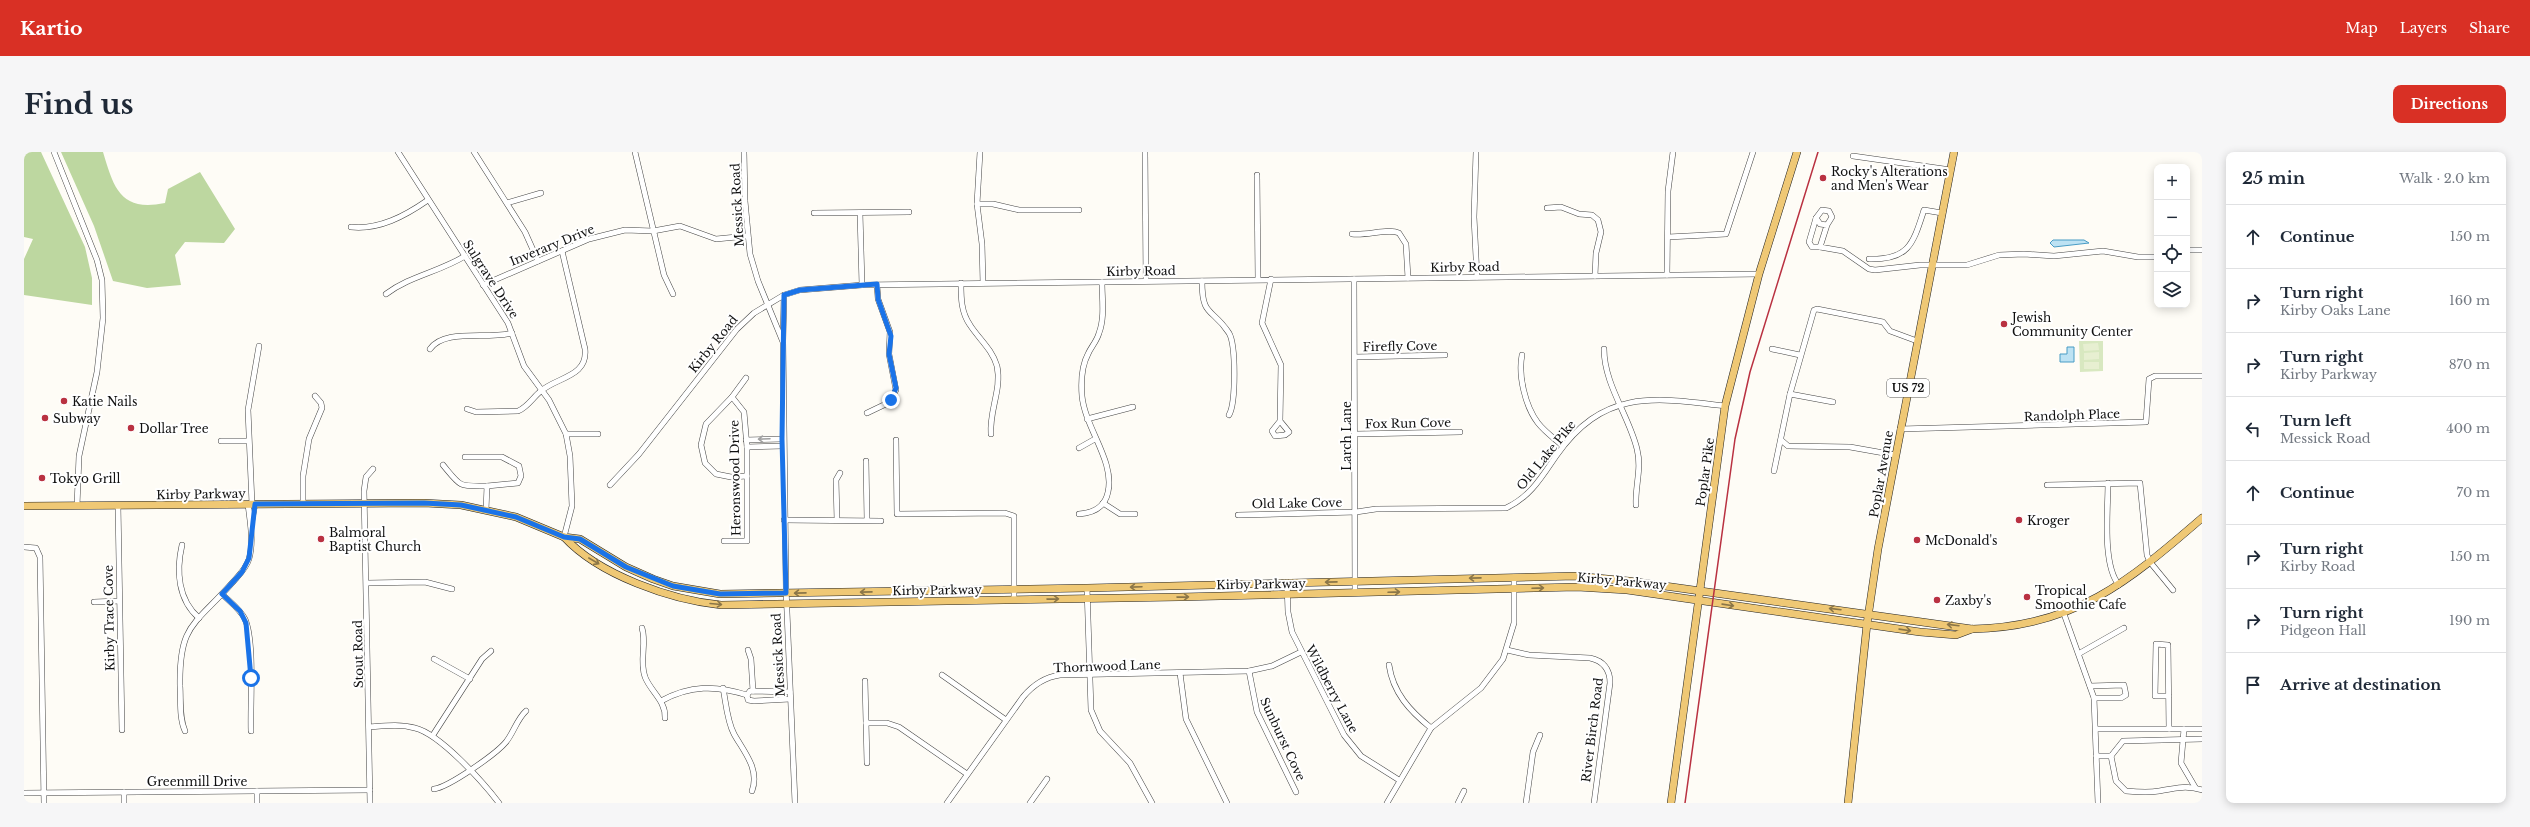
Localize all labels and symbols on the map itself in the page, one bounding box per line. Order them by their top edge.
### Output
street label: Messick Road [727,163,747,247]
place label: Rocky's Alterations and Men's Wear [1831,164,1948,193]
marker: Rocky's Alterations and Men's Wear [1818,173,1828,183]
street label: Inverary Drive [507,221,597,269]
street label: Sulgrave Drive [460,237,522,321]
street label: Kirby Road [1430,259,1500,275]
street label: Kirby Road [1106,263,1176,279]
place label: Jewish Community Center [2010,310,2133,339]
street label: Kirby Road [685,312,741,376]
marker: Jewish Community Center [1999,319,2009,329]
street label: Firefly Cove [1363,338,1438,354]
road number: US 72 [1887,379,1929,397]
route end [882,391,900,409]
place label: Katie Nails [72,394,137,409]
marker: Katie Nails [59,396,69,406]
street label: Larch Lane [1339,401,1354,471]
street label: Randolph Place [2024,406,2120,424]
place label: Subway [53,411,101,426]
marker: Subway [40,413,50,423]
street label: Fox Run Cove [1365,415,1451,431]
street label: Old Lake Pike [1513,417,1579,493]
street label: Heronswood Drive [726,420,744,536]
place label: Dollar Tree [139,421,209,436]
marker: Dollar Tree [126,423,136,433]
street label: Poplar Avenue [1866,429,1896,519]
one-way arrow [758,436,771,443]
street label: Poplar Pike [1693,436,1717,507]
place label: Tokyo Grill [50,471,120,486]
marker: Tokyo Grill [37,473,47,483]
street label: Kirby Parkway [156,486,246,502]
street label: Old Lake Cove [1252,495,1342,511]
place label: Kroger [2027,513,2070,528]
marker: Kroger [2014,515,2024,525]
place label: Balmoral Baptist Church [329,525,421,554]
place label: McDonald's [1925,533,1997,548]
marker: Balmoral Baptist Church [316,534,326,544]
marker: McDonald's [1912,535,1922,545]
one-way arrow [588,557,600,565]
street label: Kirby Trace Cove [101,565,117,671]
street label: Kirby Parkway [1577,570,1668,592]
one-way arrow [1469,574,1482,582]
street label: Kirby Parkway [1216,576,1306,592]
one-way arrow [1325,578,1338,585]
street label: Kirby Parkway [892,582,982,598]
one-way arrow [1130,583,1143,591]
place label: Tropical Smoothie Cafe [2035,583,2127,612]
one-way arrow [1531,584,1544,592]
one-way arrow [860,588,873,596]
one-way arrow [1387,588,1400,596]
one-way arrow [794,589,807,597]
marker: Tropical Smoothie Cafe [2022,592,2032,602]
one-way arrow [1176,593,1189,601]
place label: Zaxby's [1945,593,1991,608]
one-way arrow [1046,595,1059,603]
marker: Zaxby's [1932,595,1942,605]
one-way arrow [709,601,722,608]
one-way arrow [1721,601,1734,609]
one-way arrow [1829,606,1842,613]
street label: Messick Road [768,613,788,697]
street label: Stout Road [350,620,366,688]
one-way arrow [1947,621,1960,629]
one-way arrow [1898,626,1911,634]
street label: Wildberry Lane [1302,642,1362,736]
street label: Thornwood Lane [1053,657,1161,675]
route start [242,669,260,687]
street label: River Birch Road [1578,677,1606,783]
street label: Sunburst Cove [1257,695,1309,783]
street label: Greenmill Drive [147,774,247,789]

